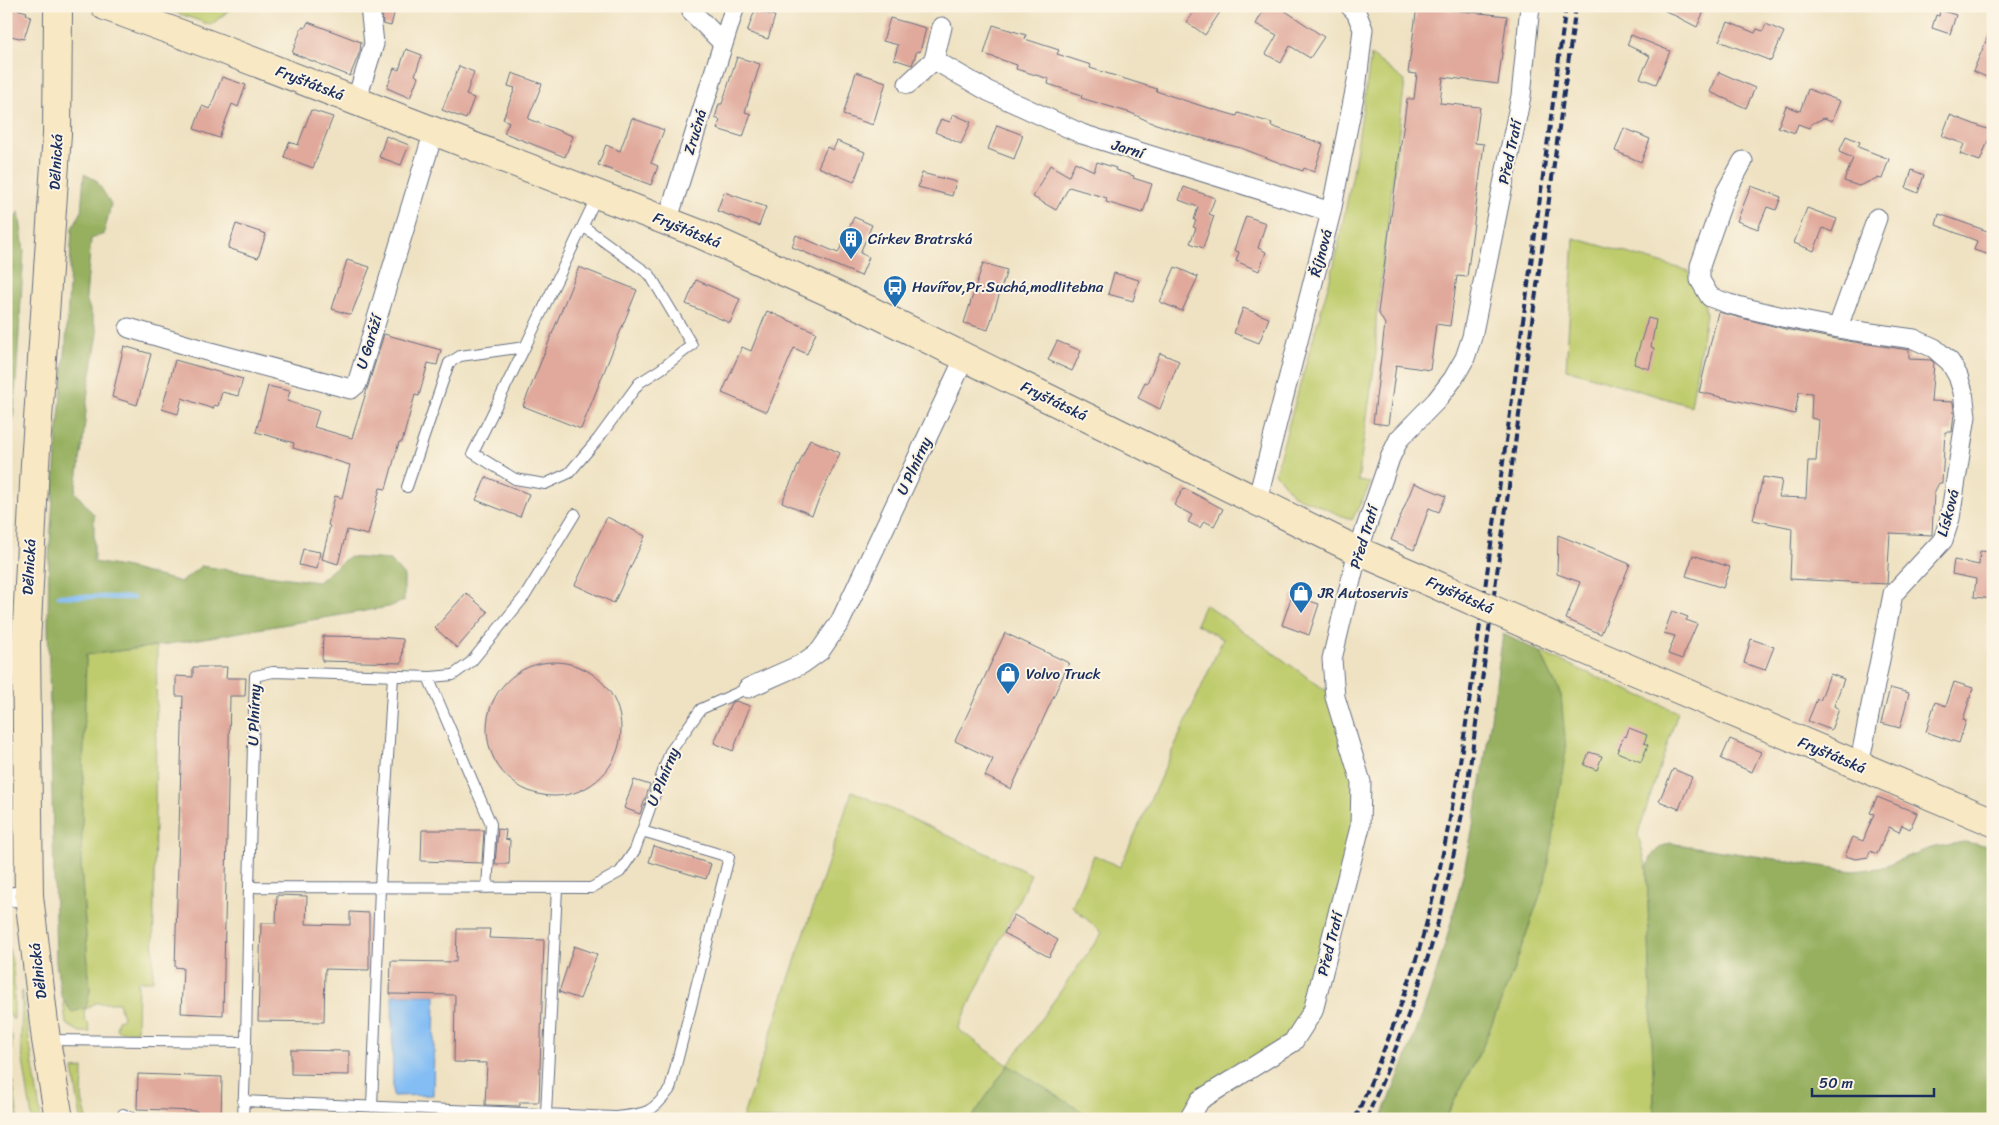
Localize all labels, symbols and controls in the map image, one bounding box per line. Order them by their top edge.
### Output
street label: Fryštátská [272,58,348,108]
street label: Zručná [676,106,714,158]
street label: Před Tratí [1490,116,1530,187]
street label: Jarní [1107,131,1149,167]
street label: Dělnická [42,133,70,191]
street label: Fryštátská [649,205,725,256]
building icon: Církev Bratrská [838,226,864,260]
place label: Církev Bratrská [868,226,973,252]
street label: Říjnová [1302,226,1340,280]
bus stop icon: Havířov,Pr.Suchá,modlitebna [882,274,908,308]
place label: Havířov,Pr.Suchá,modlitebna [912,274,1104,300]
street label: U Garáží [348,310,390,372]
street label: Fryštátská [1016,374,1092,429]
street label: U Plnírny [889,432,939,499]
street label: Lísková [1929,486,1967,540]
street label: Před Tratí [1342,500,1387,572]
street label: Dělnická [15,538,43,596]
street label: Fryštátská [1422,569,1498,622]
shop icon: JR Autoservis [1288,580,1314,614]
place label: JR Autoservis [1317,580,1408,606]
shop icon: Volvo Truck [995,661,1021,695]
place label: Volvo Truck [1026,661,1101,687]
street label: U Plnírny [240,684,268,746]
street label: Fryštátská [1794,729,1870,781]
street label: U Plnírny [639,743,687,810]
street label: Před Tratí [1309,907,1351,979]
street label: Dělnická [22,941,54,1000]
scale bar [1812,1065,1934,1097]
text: 50 m [1819,1070,1854,1096]

